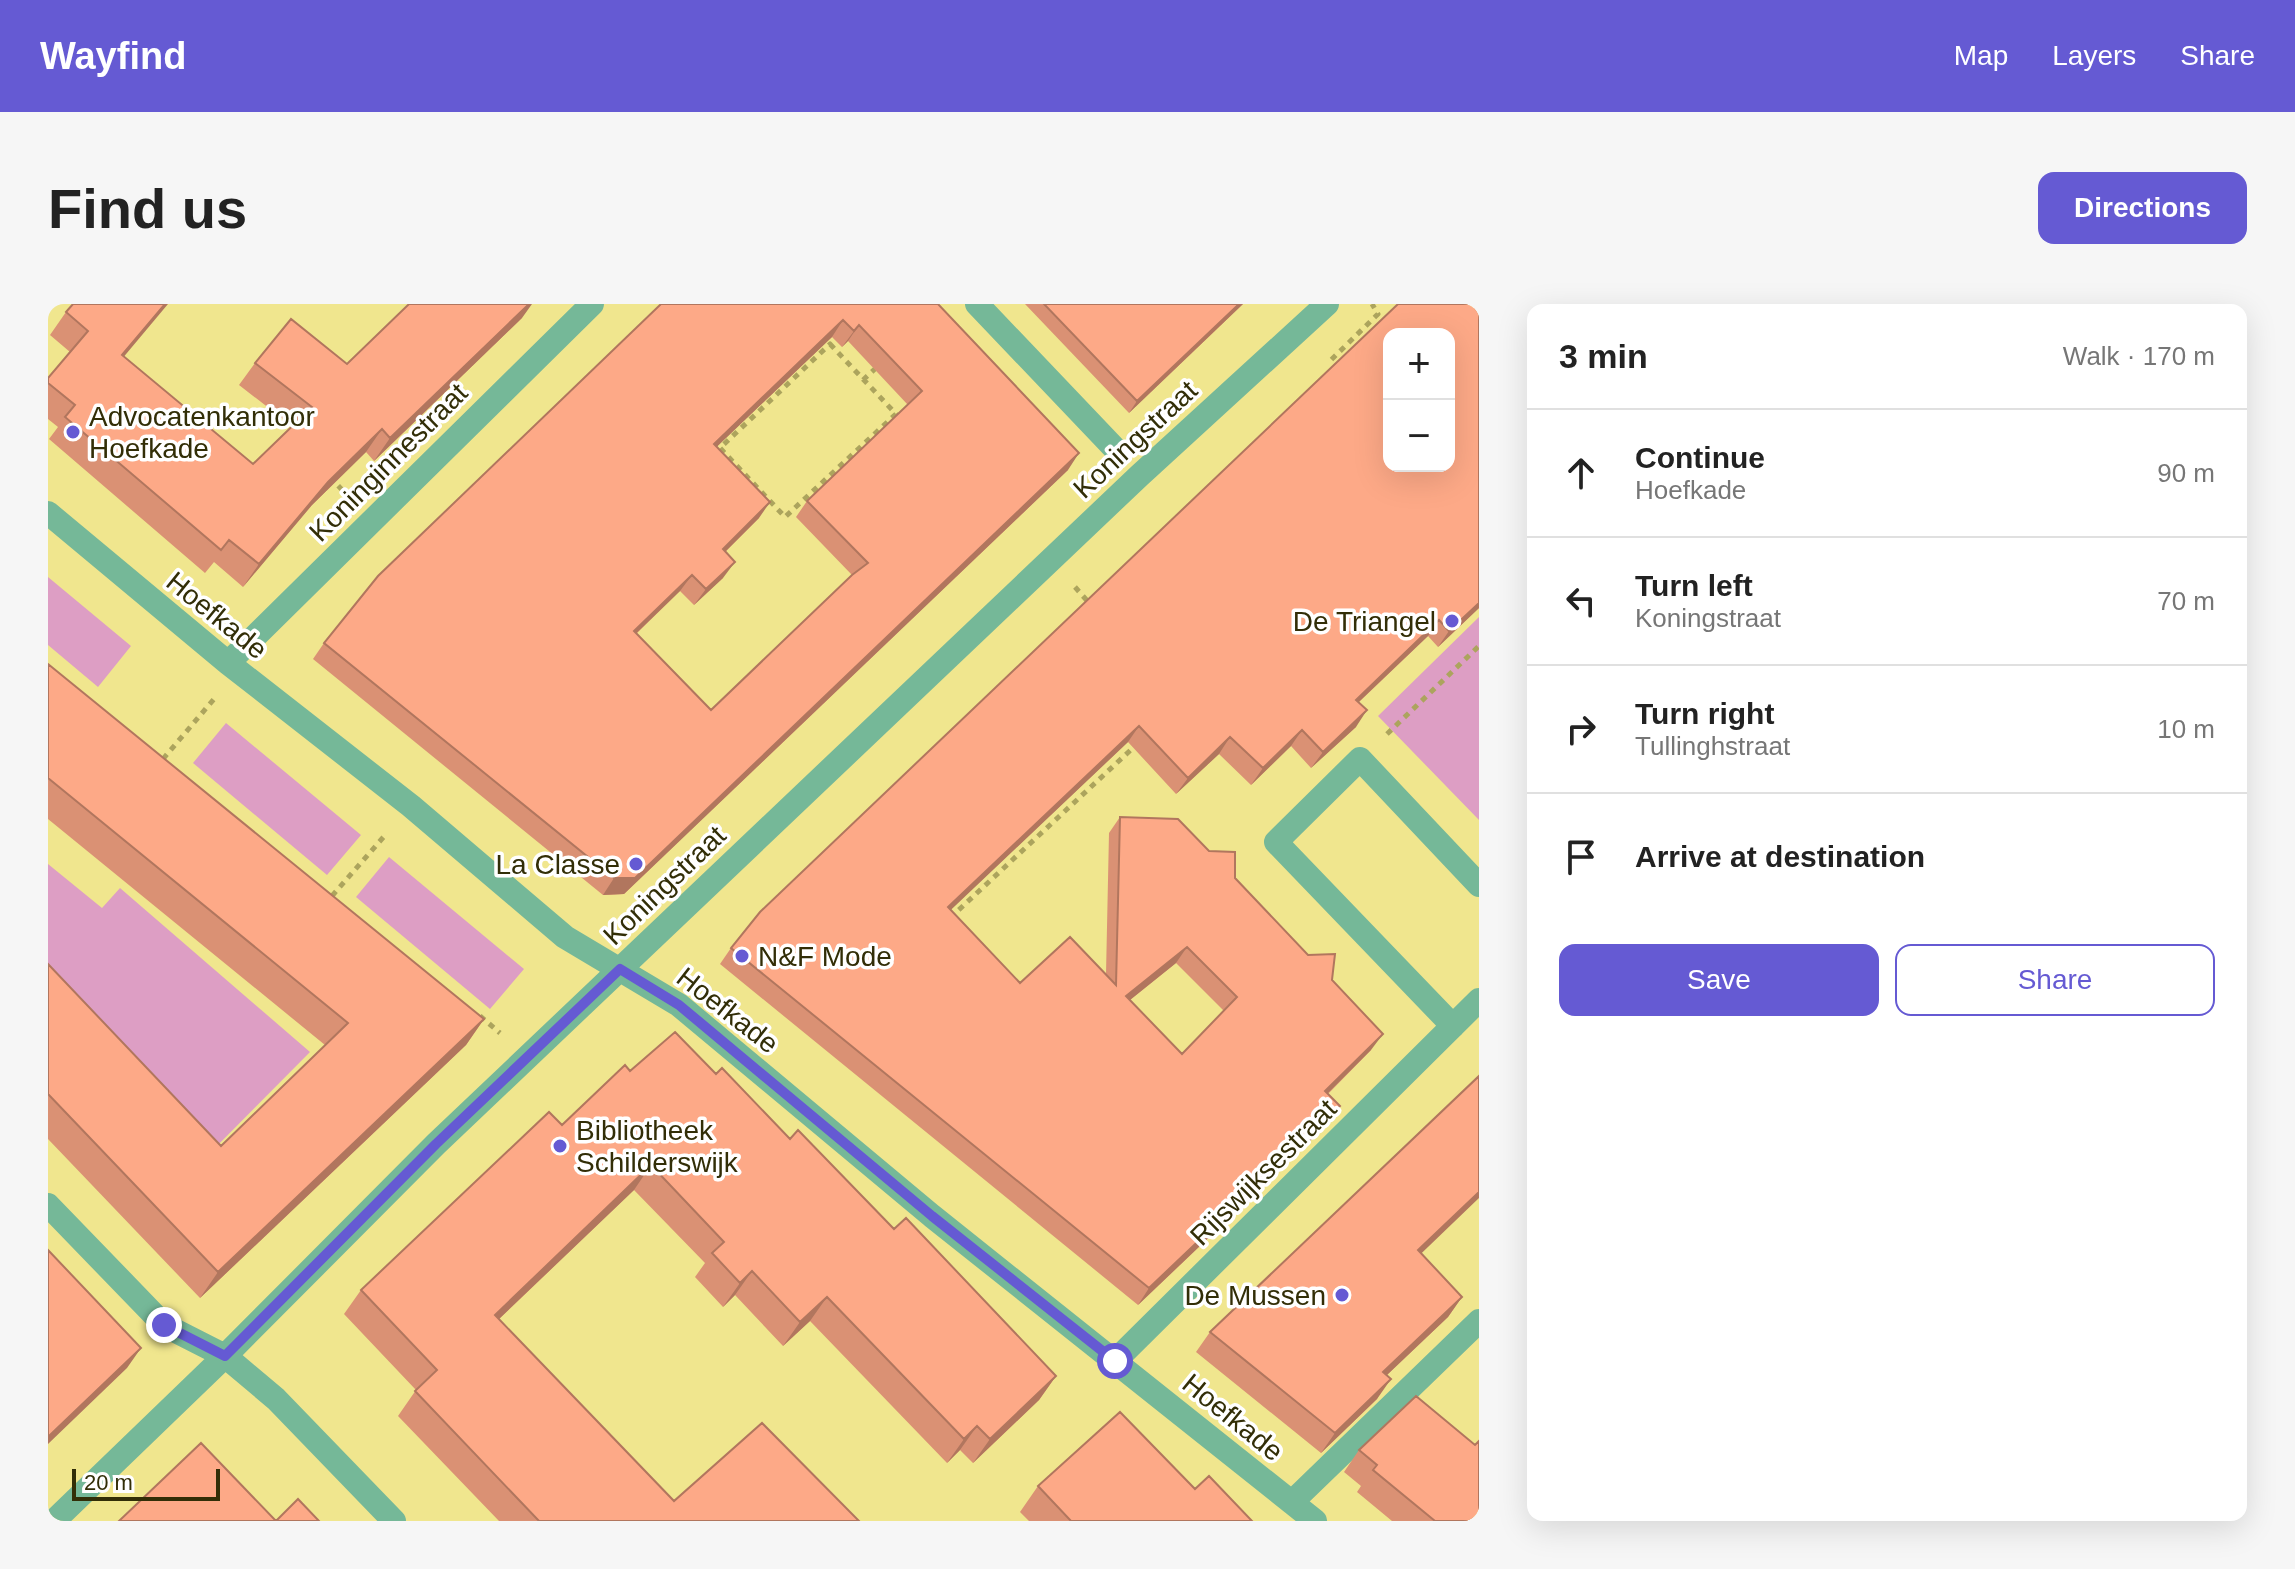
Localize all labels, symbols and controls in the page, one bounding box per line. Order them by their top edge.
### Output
text: Wayfind [40,35,186,77]
text: Map [1954,40,2008,71]
text: Layers [2052,40,2136,71]
text: Share [2180,40,2255,71]
button: Directions [2038,172,2247,244]
text: Find us [48,177,247,240]
map controls [1383,328,1455,472]
button: + [1383,328,1455,400]
text: 3 min [1559,337,1648,375]
text: Walk · 170 m [2063,341,2215,371]
street label: Koningstraat [1067,374,1204,504]
street label: Koninginnestraat [303,377,474,548]
button: − [1383,400,1455,472]
place label: Advocatenkantoor Hoefkade [89,401,315,464]
marker: Advocatenkantoor Hoefkade [64,423,82,441]
text: Continue [1635,441,1765,474]
icon: ahead [1559,451,1603,495]
text: 90 m [2157,458,2215,488]
text: Hoefkade [1635,475,1746,505]
street label: Hoefkade [160,566,273,665]
text: Turn left [1635,569,1753,602]
icon: left [1559,579,1603,623]
text: 70 m [2157,586,2215,616]
text: Koningstraat [1635,603,1781,633]
place label: De Triangel [1293,606,1436,637]
marker: De Triangel [1443,612,1461,630]
text: Turn right [1635,697,1774,730]
icon: right [1559,707,1603,751]
text: 10 m [2157,714,2215,744]
text: Tullinghstraat [1635,731,1790,761]
street label: Koningstraat [597,819,732,951]
icon: arrive [1559,835,1603,879]
text: Arrive at destination [1635,840,1925,873]
place label: La Classe [495,849,620,880]
marker: La Classe [627,855,645,873]
place label: N&F Mode [758,941,892,972]
button: Save [1559,944,1879,1016]
button: Share [1895,944,2215,1016]
marker: N&F Mode [733,947,751,965]
street label: Hoefkade [671,961,784,1060]
street label: Rijswijksestraat [1184,1093,1343,1252]
place label: Bibliotheek Schilderswijk [576,1115,739,1178]
marker: Bibliotheek Schilderswijk [551,1137,569,1155]
place label: De Mussen [1184,1280,1326,1311]
marker: De Mussen [1333,1286,1351,1304]
route end [146,1307,182,1343]
route start [1097,1343,1133,1379]
street label: Hoefkade [1176,1368,1289,1467]
scale bar [72,1465,220,1501]
text: 20 m [84,1470,133,1495]

